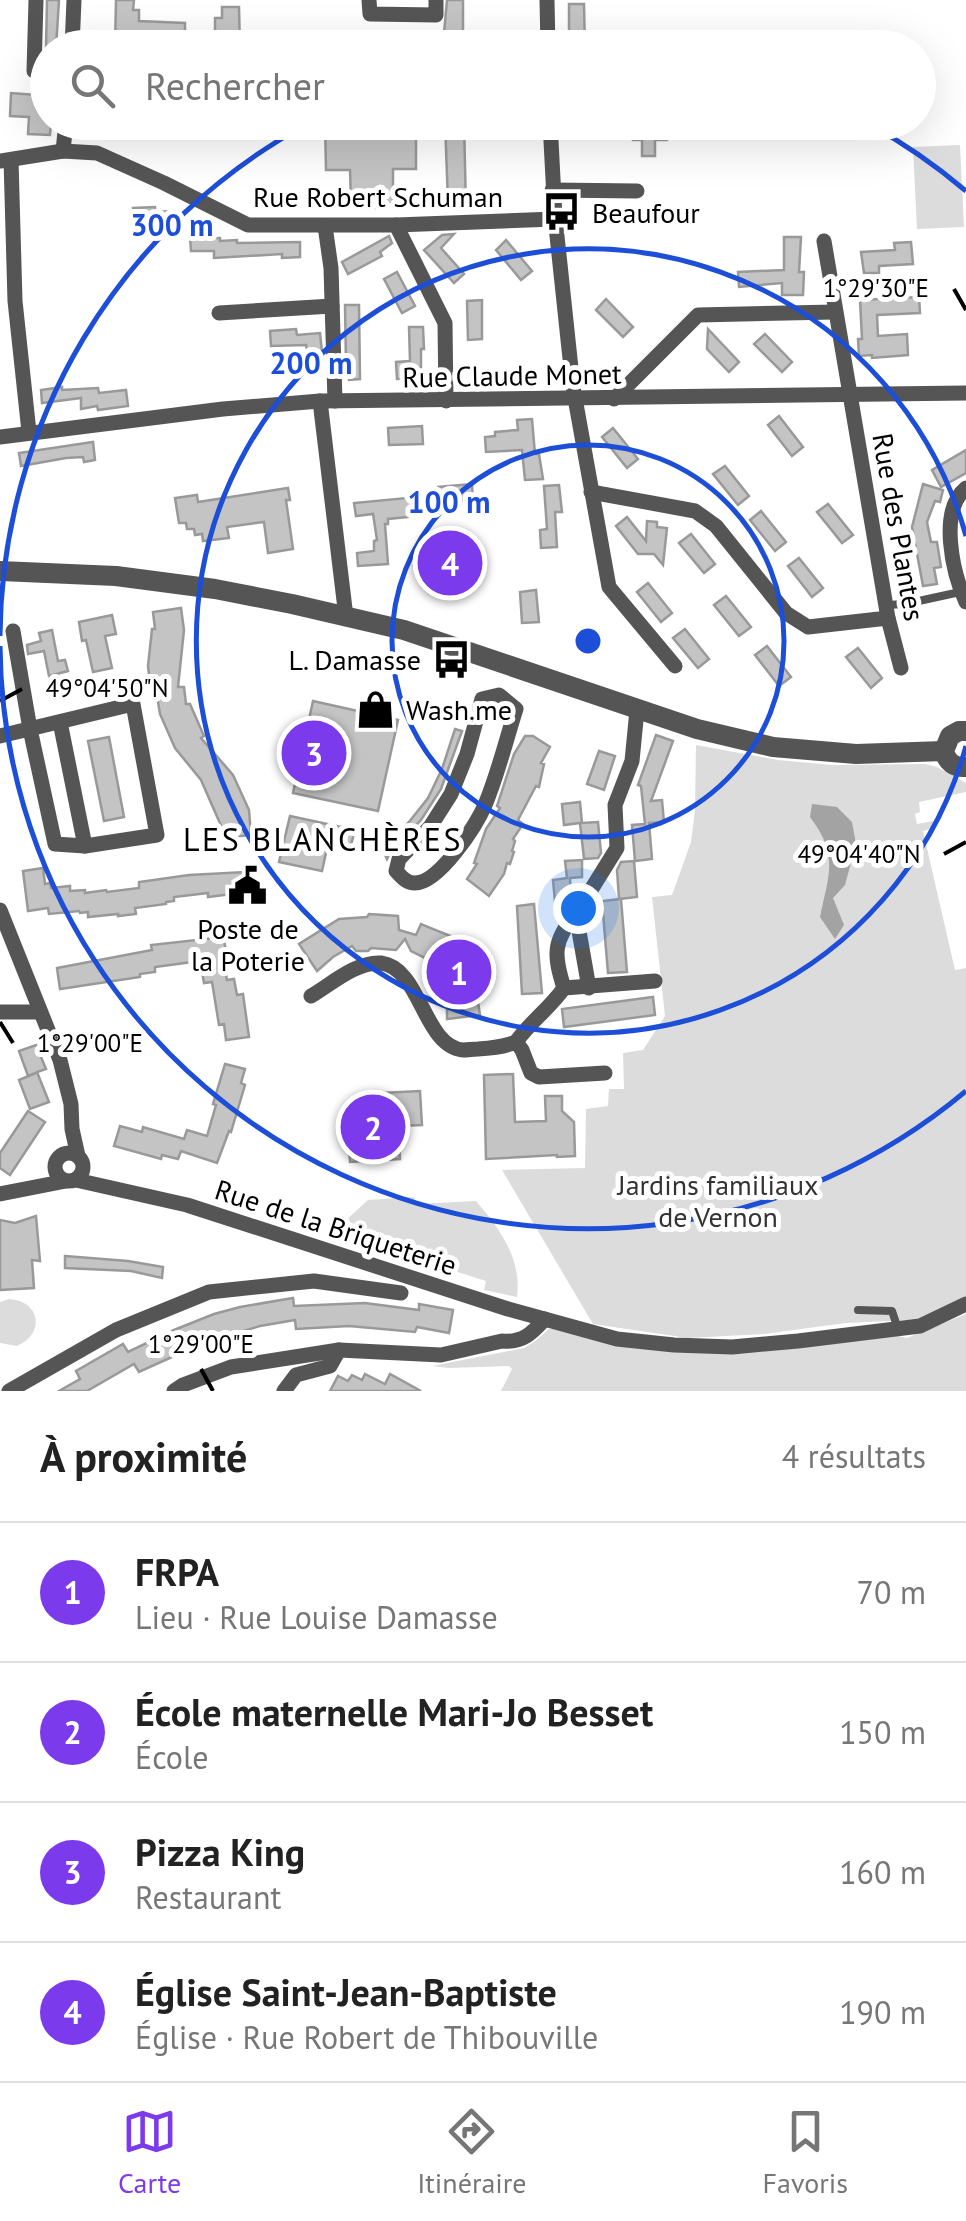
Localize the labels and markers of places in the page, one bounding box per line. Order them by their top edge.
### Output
bus stop icon: Beaufour [541,191,583,233]
place label: Beaufour [592,194,700,231]
pin: 4 [418,526,482,600]
centre of rings [570,623,606,659]
bus stop icon: L. Damasse [430,638,472,680]
place label: L. Damasse [289,641,421,678]
shop icon: Wash.me [355,688,397,730]
place label: Wash.me [406,691,512,728]
pin: 3 [282,716,346,790]
public building icon: Poste de la Poterie [227,865,269,907]
place label: Poste de la Poterie [191,910,305,979]
pin: 1 [426,934,492,1010]
pin: 2 [340,1090,406,1164]

